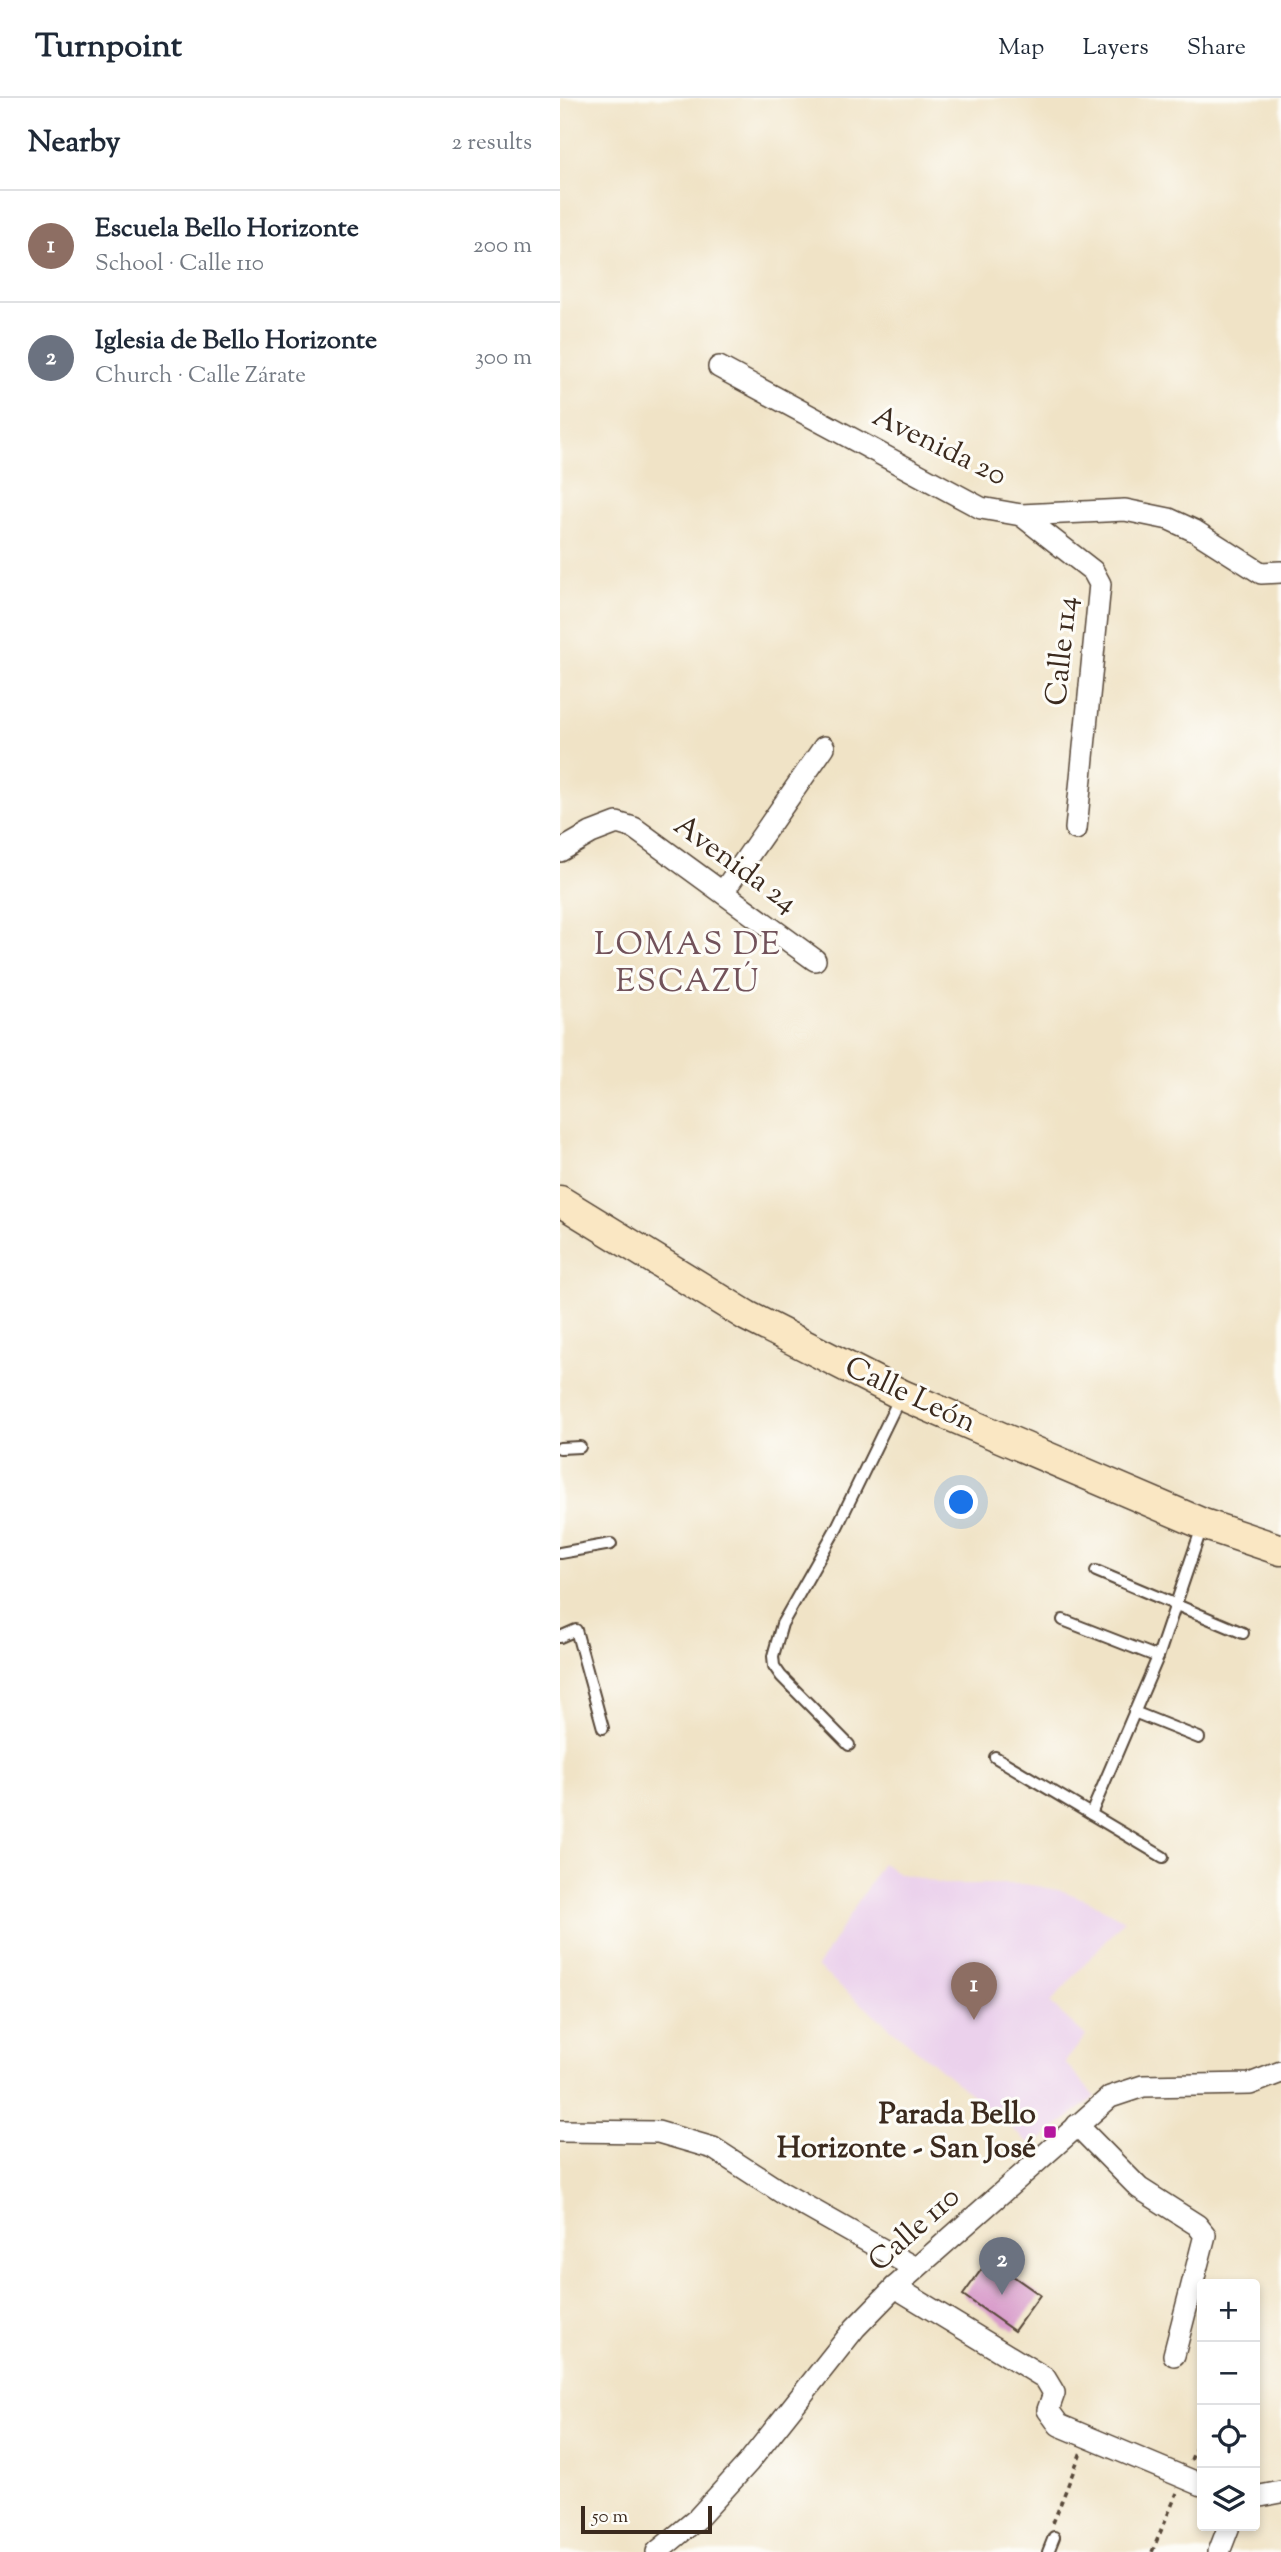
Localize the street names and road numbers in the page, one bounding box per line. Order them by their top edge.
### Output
street label: Avenida 20 [865,396,1013,498]
street label: Calle 114 [1036,594,1090,708]
street label: Avenida 24 [664,805,806,925]
street label: Calle León [837,1347,983,1445]
street label: Calle 110 [860,2177,970,2283]

